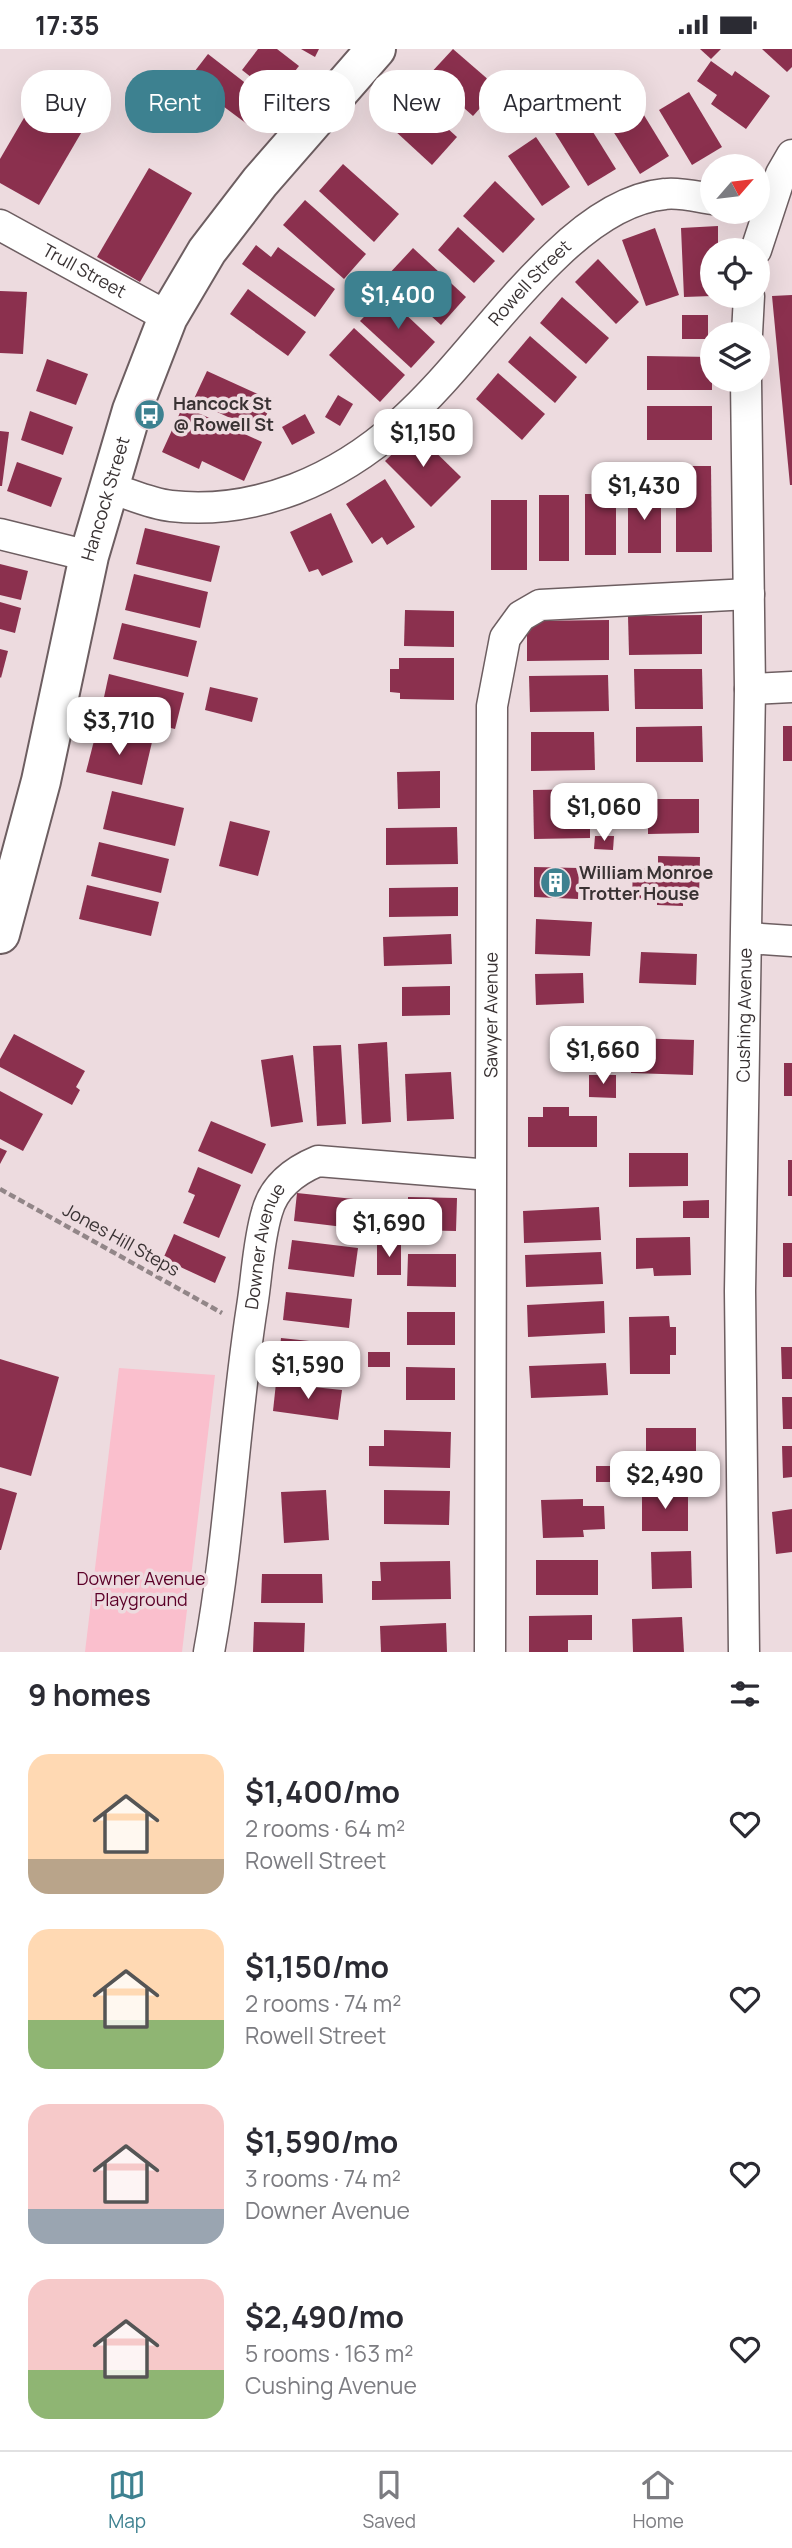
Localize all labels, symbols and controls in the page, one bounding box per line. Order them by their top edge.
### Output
text: 17:35 [35,7,100,43]
chip: Buy [21,70,111,133]
chip: Rent [125,70,225,133]
chip: Filters [239,70,355,133]
chip: New [369,70,465,133]
chip: Apartment [479,70,646,133]
north arrow [700,154,770,224]
map controls [700,154,770,392]
street label: Rowell Street [482,234,576,331]
street label: Trull Street [39,238,131,303]
button: locate [700,238,770,308]
pin: $1,400 [341,271,455,331]
text: $1,400 [361,278,435,310]
button: layers [700,322,770,392]
place label: Hancock St @ Rowell St [173,391,274,436]
bus stop icon: Hancock St @ Rowell St [133,397,167,431]
pin: $1,150 [366,409,480,469]
text: $1,150 [390,416,456,448]
street label: Hancock Street [75,433,135,564]
pin: $1,430 [587,463,701,522]
text: $1,430 [607,469,681,501]
pin: $3,710 [62,697,176,757]
text: $3,710 [83,704,155,736]
pin: $1,060 [547,783,661,843]
text: $1,060 [566,790,642,822]
place label: William Monroe Trotter House [579,860,713,905]
building icon: William Monroe Trotter House [539,866,573,900]
street label: Cushing Avenue [730,948,757,1083]
street label: Sawyer Avenue [478,952,502,1078]
pin: $1,660 [546,1027,660,1086]
text: $1,660 [566,1033,640,1065]
street label: Downer Avenue [239,1177,290,1311]
street label: Jones Hill Steps [59,1197,184,1281]
pin: $1,690 [332,1199,446,1259]
text: $1,690 [352,1206,426,1238]
pin: $1,590 [251,1341,365,1401]
text: $1,590 [271,1348,345,1380]
pin: $2,490 [608,1451,722,1511]
text: $2,490 [626,1458,704,1490]
park label: Downer Avenue Playground [76,1566,206,1611]
text: 9 homes [28,1674,151,1715]
icon: filters [726,1675,764,1713]
text: $1,400/mo [245,1771,400,1812]
icon: home [84,1782,168,1866]
icon: heart [726,1805,764,1843]
text: 2 rooms · 64 m² [245,1812,405,1844]
text: Rowell Street [245,1844,386,1876]
text: $1,150/mo [245,1946,389,1987]
icon: home [84,1957,168,2041]
icon: heart [726,1980,764,2018]
text: 2 rooms · 74 m² [245,1987,401,2019]
text: Rowell Street [245,2019,386,2051]
text: $1,590/mo [245,2121,398,2162]
icon: home [84,2132,168,2216]
icon: heart [726,2155,764,2193]
text: 3 rooms · 74 m² [245,2162,401,2194]
text: Downer Avenue [245,2194,410,2226]
text: $2,490/mo [245,2296,404,2337]
icon: home [84,2307,168,2391]
icon: heart [726,2330,764,2368]
text: 5 rooms · 163 m² [245,2337,413,2369]
text: Cushing Avenue [245,2369,417,2401]
tab: Map [108,2466,146,2534]
tab: Saved [363,2466,416,2534]
tab: Home [632,2466,684,2534]

